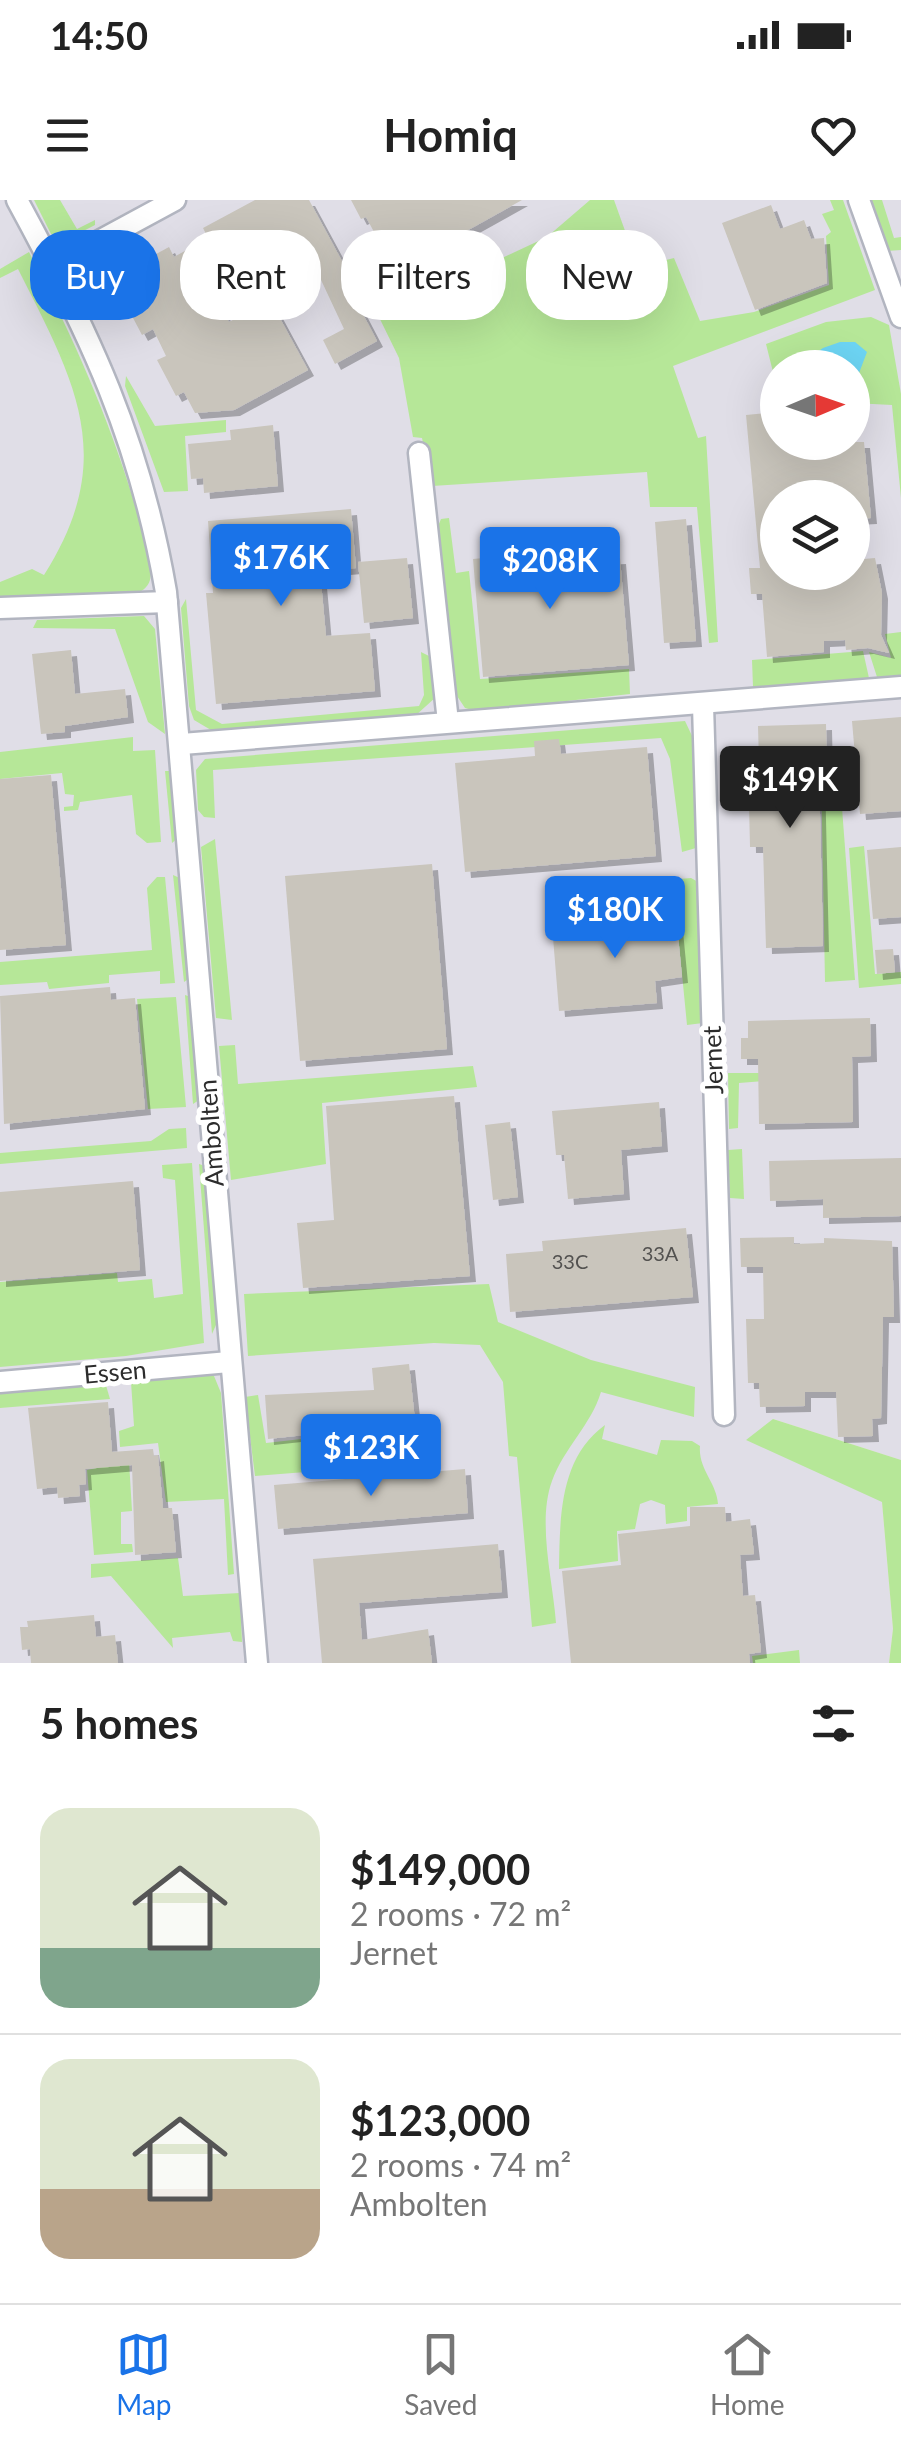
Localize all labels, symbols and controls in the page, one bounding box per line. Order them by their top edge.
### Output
text: 14:50 [50,12,148,58]
icon: menu [40,108,95,163]
text: Homiq [383,108,518,162]
icon: heart [806,108,861,163]
chip: Buy [30,230,160,320]
chip: Rent [180,230,321,320]
chip: Filters [341,230,506,320]
chip: New [526,230,668,320]
north arrow [760,350,870,460]
map controls [760,350,870,590]
button: layers [760,480,870,590]
pin: $176K [211,524,351,609]
pin: $208K [480,527,620,612]
text: $176K [233,537,329,576]
text: $208K [502,540,598,579]
pin: $149K [720,746,860,831]
text: $149K [742,759,838,798]
pin: $180K [545,876,685,961]
text: $180K [567,889,663,928]
street label: Jernet [696,1025,728,1095]
street label: Ambolten [191,1078,229,1188]
house number: 33A [642,1241,679,1265]
house number: 33C [552,1249,588,1273]
street label: Essen [82,1353,148,1389]
pin: $123K [301,1414,441,1499]
text: $123K [323,1427,419,1466]
icon: filters [806,1696,861,1751]
text: 5 homes [40,1698,198,1748]
text: $149,000 [350,1844,530,1894]
icon: home [120,1848,240,1968]
text: 2 rooms · 72 m² [350,1894,571,1933]
text: Jernet [350,1933,438,1972]
text: $123,000 [350,2095,530,2145]
icon: home [120,2099,240,2219]
text: 2 rooms · 74 m² [350,2145,571,2184]
text: Ambolten [350,2184,488,2223]
tab: Map [116,2327,172,2421]
tab: Saved [404,2327,477,2421]
tab: Home [710,2327,785,2421]

